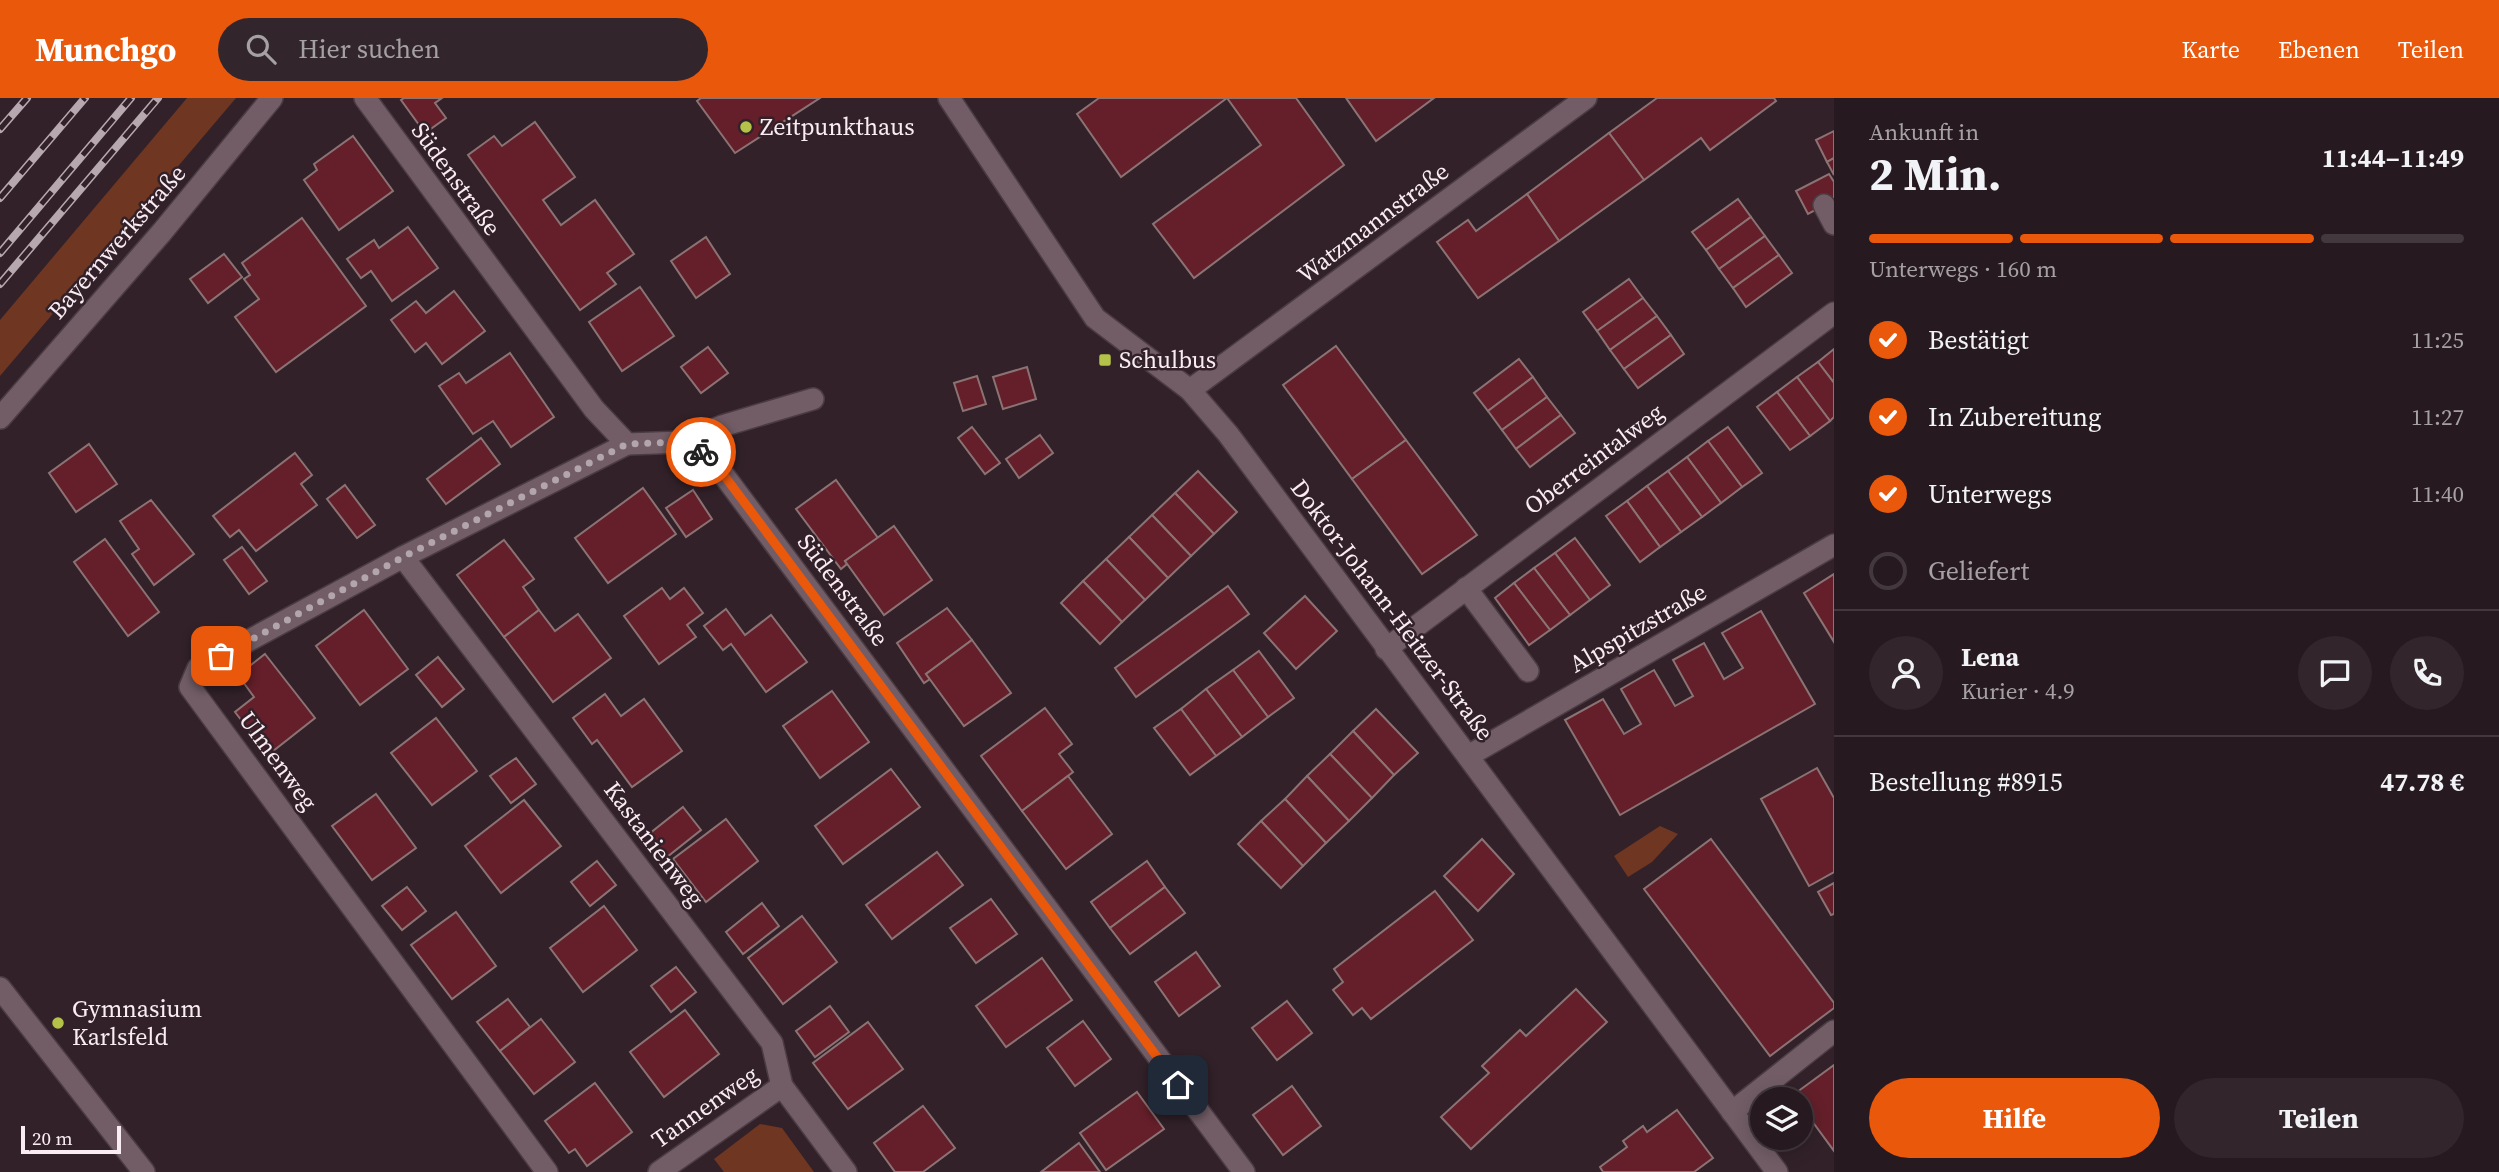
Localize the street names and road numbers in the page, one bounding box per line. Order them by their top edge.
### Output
street label: Südenstraße [404,115,509,242]
street label: Watzmannstraße [1290,155,1455,291]
street label: Bayernwerkstraße [40,157,193,326]
street label: Oberreintalweg [1517,395,1670,522]
street label: Doktor-Johann-Heitzer-Straße [1283,472,1502,747]
street label: Südenstraße [790,527,897,653]
street label: Alpspitzstraße [1563,575,1712,680]
street label: Ulmenweg [231,705,326,817]
street label: Kastanienweg [597,774,712,913]
street label: Tannenweg [645,1058,765,1155]

